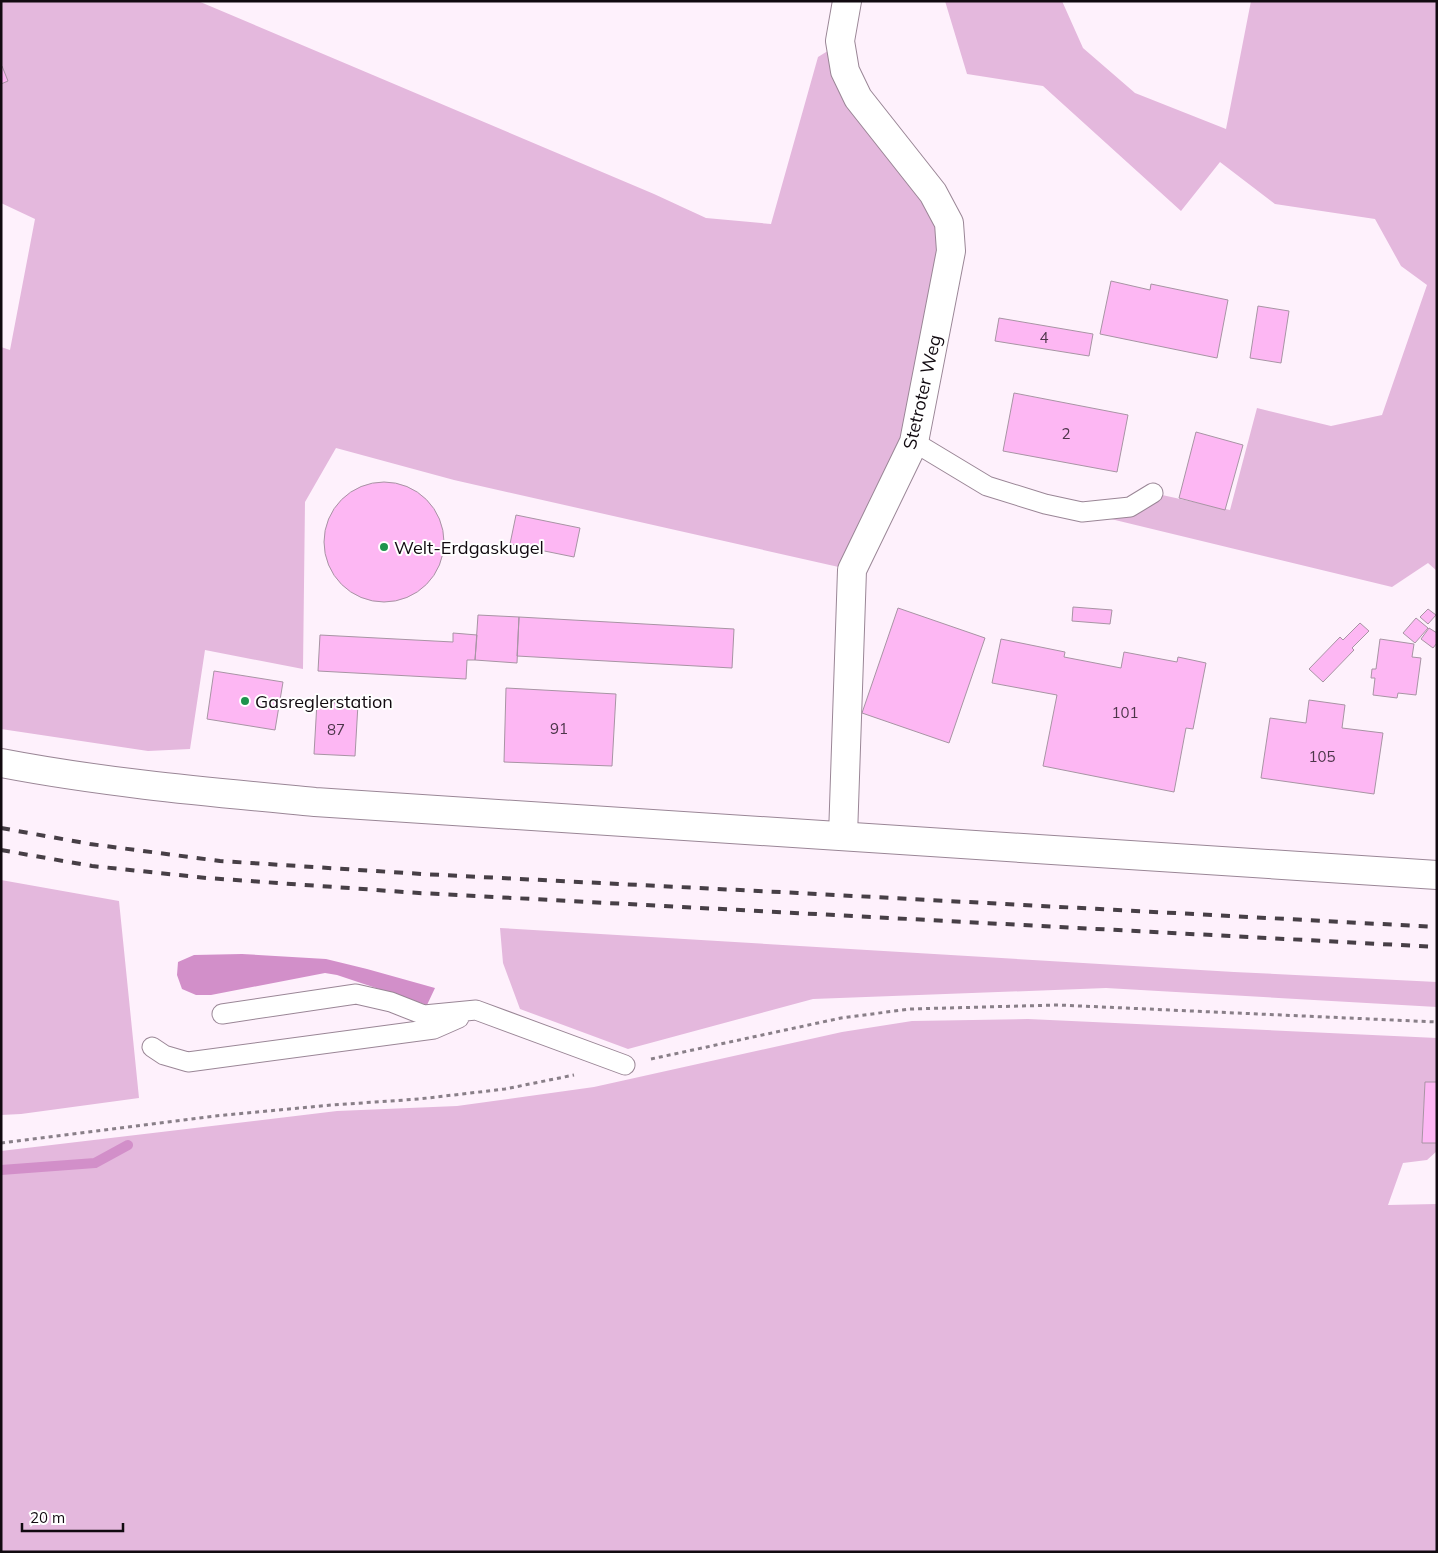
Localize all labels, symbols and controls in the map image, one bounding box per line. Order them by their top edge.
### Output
house number: 4 [1039,328,1049,347]
street label: Stetroter Weg [898,332,946,452]
house number: 2 [1061,424,1071,443]
place label: Welt-Erdgaskugel [394,536,544,559]
marker: Welt-Erdgaskugel [378,541,390,553]
place label: Gasreglerstation [255,690,393,713]
marker: Gasreglerstation [239,695,251,707]
house number: 101 [1111,703,1139,722]
house number: 91 [550,719,568,738]
house number: 87 [327,720,345,739]
house number: 105 [1308,747,1336,766]
scale bar [22,1500,124,1532]
text: 20 m [30,1508,65,1527]

